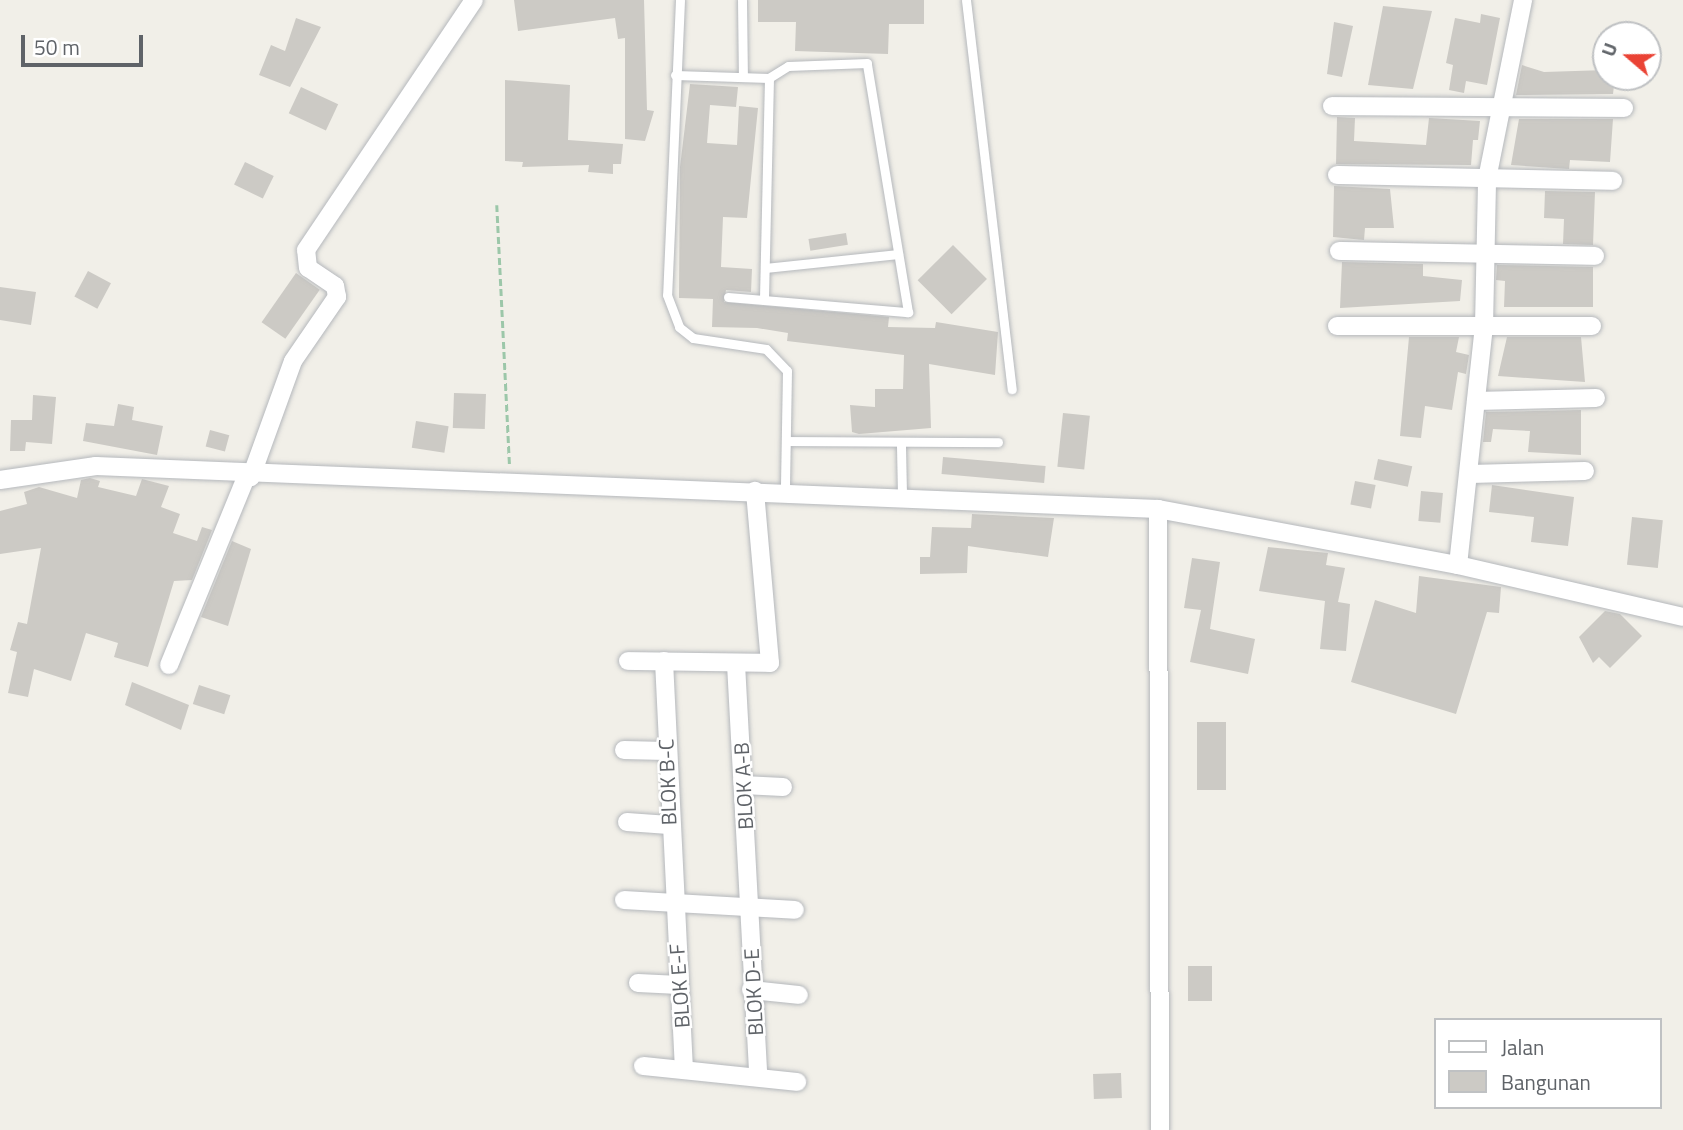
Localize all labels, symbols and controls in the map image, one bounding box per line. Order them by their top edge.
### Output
scale bar [24,21,147,65]
north arrow [1592,21,1662,91]
text: 50 m [34,31,80,63]
text: U [1593,39,1624,60]
street label: BLOK B-C [653,738,681,826]
street label: BLOK A-B [728,742,758,830]
street label: BLOK E-F [663,943,695,1029]
street label: BLOK D-E [738,948,768,1036]
legend [1434,1018,1662,1109]
text: Jalan [1501,1031,1544,1063]
text: Bangunan [1501,1066,1591,1098]

